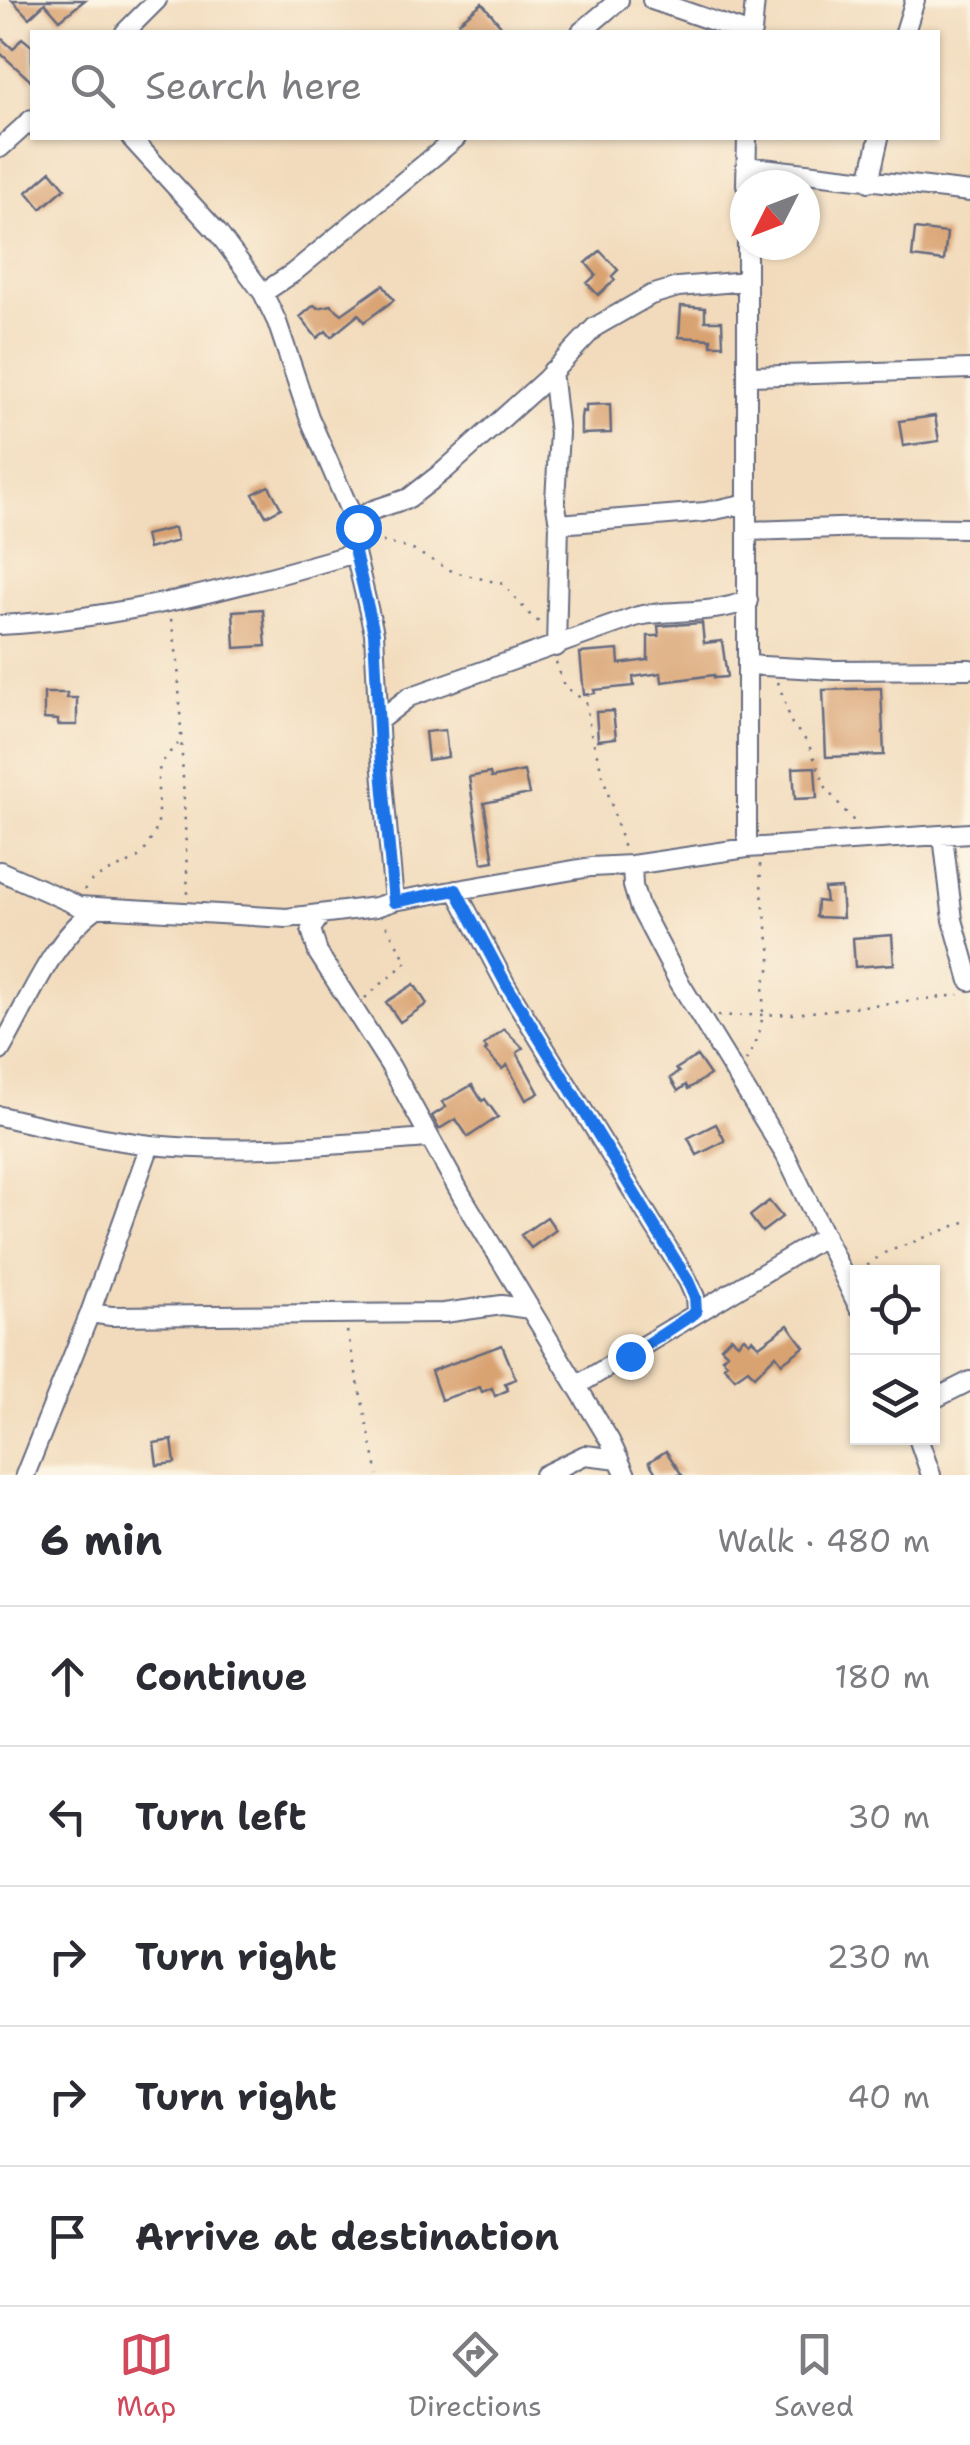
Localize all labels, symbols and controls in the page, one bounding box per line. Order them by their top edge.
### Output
search box [30,30,940,140]
icon: search [65,58,120,113]
text: Search here [145,60,362,111]
north arrow [730,170,820,260]
route start [336,505,382,551]
map controls [850,1265,940,1445]
button: locate [850,1265,940,1355]
route end [608,1334,654,1380]
button: layers [850,1355,940,1445]
text: 6 min [40,1512,162,1568]
text: Walk · 480 m [718,1519,930,1562]
icon: ahead [40,1649,95,1704]
text: Continue [135,1651,307,1702]
text: 180 m [834,1655,930,1698]
icon: left [40,1789,95,1844]
text: Turn left [135,1791,307,1842]
text: 30 m [847,1795,930,1838]
icon: right [40,1929,95,1984]
text: Turn right [135,1931,337,1982]
text: 230 m [827,1935,930,1978]
icon: right [40,2069,95,2124]
text: Turn right [135,2071,337,2122]
text: 40 m [847,2075,930,2118]
icon: arrive [40,2209,95,2264]
text: Arrive at destination [135,2211,559,2262]
tab: Map [116,2327,176,2425]
tab: Directions [409,2327,542,2425]
tab: Saved [774,2327,854,2425]

